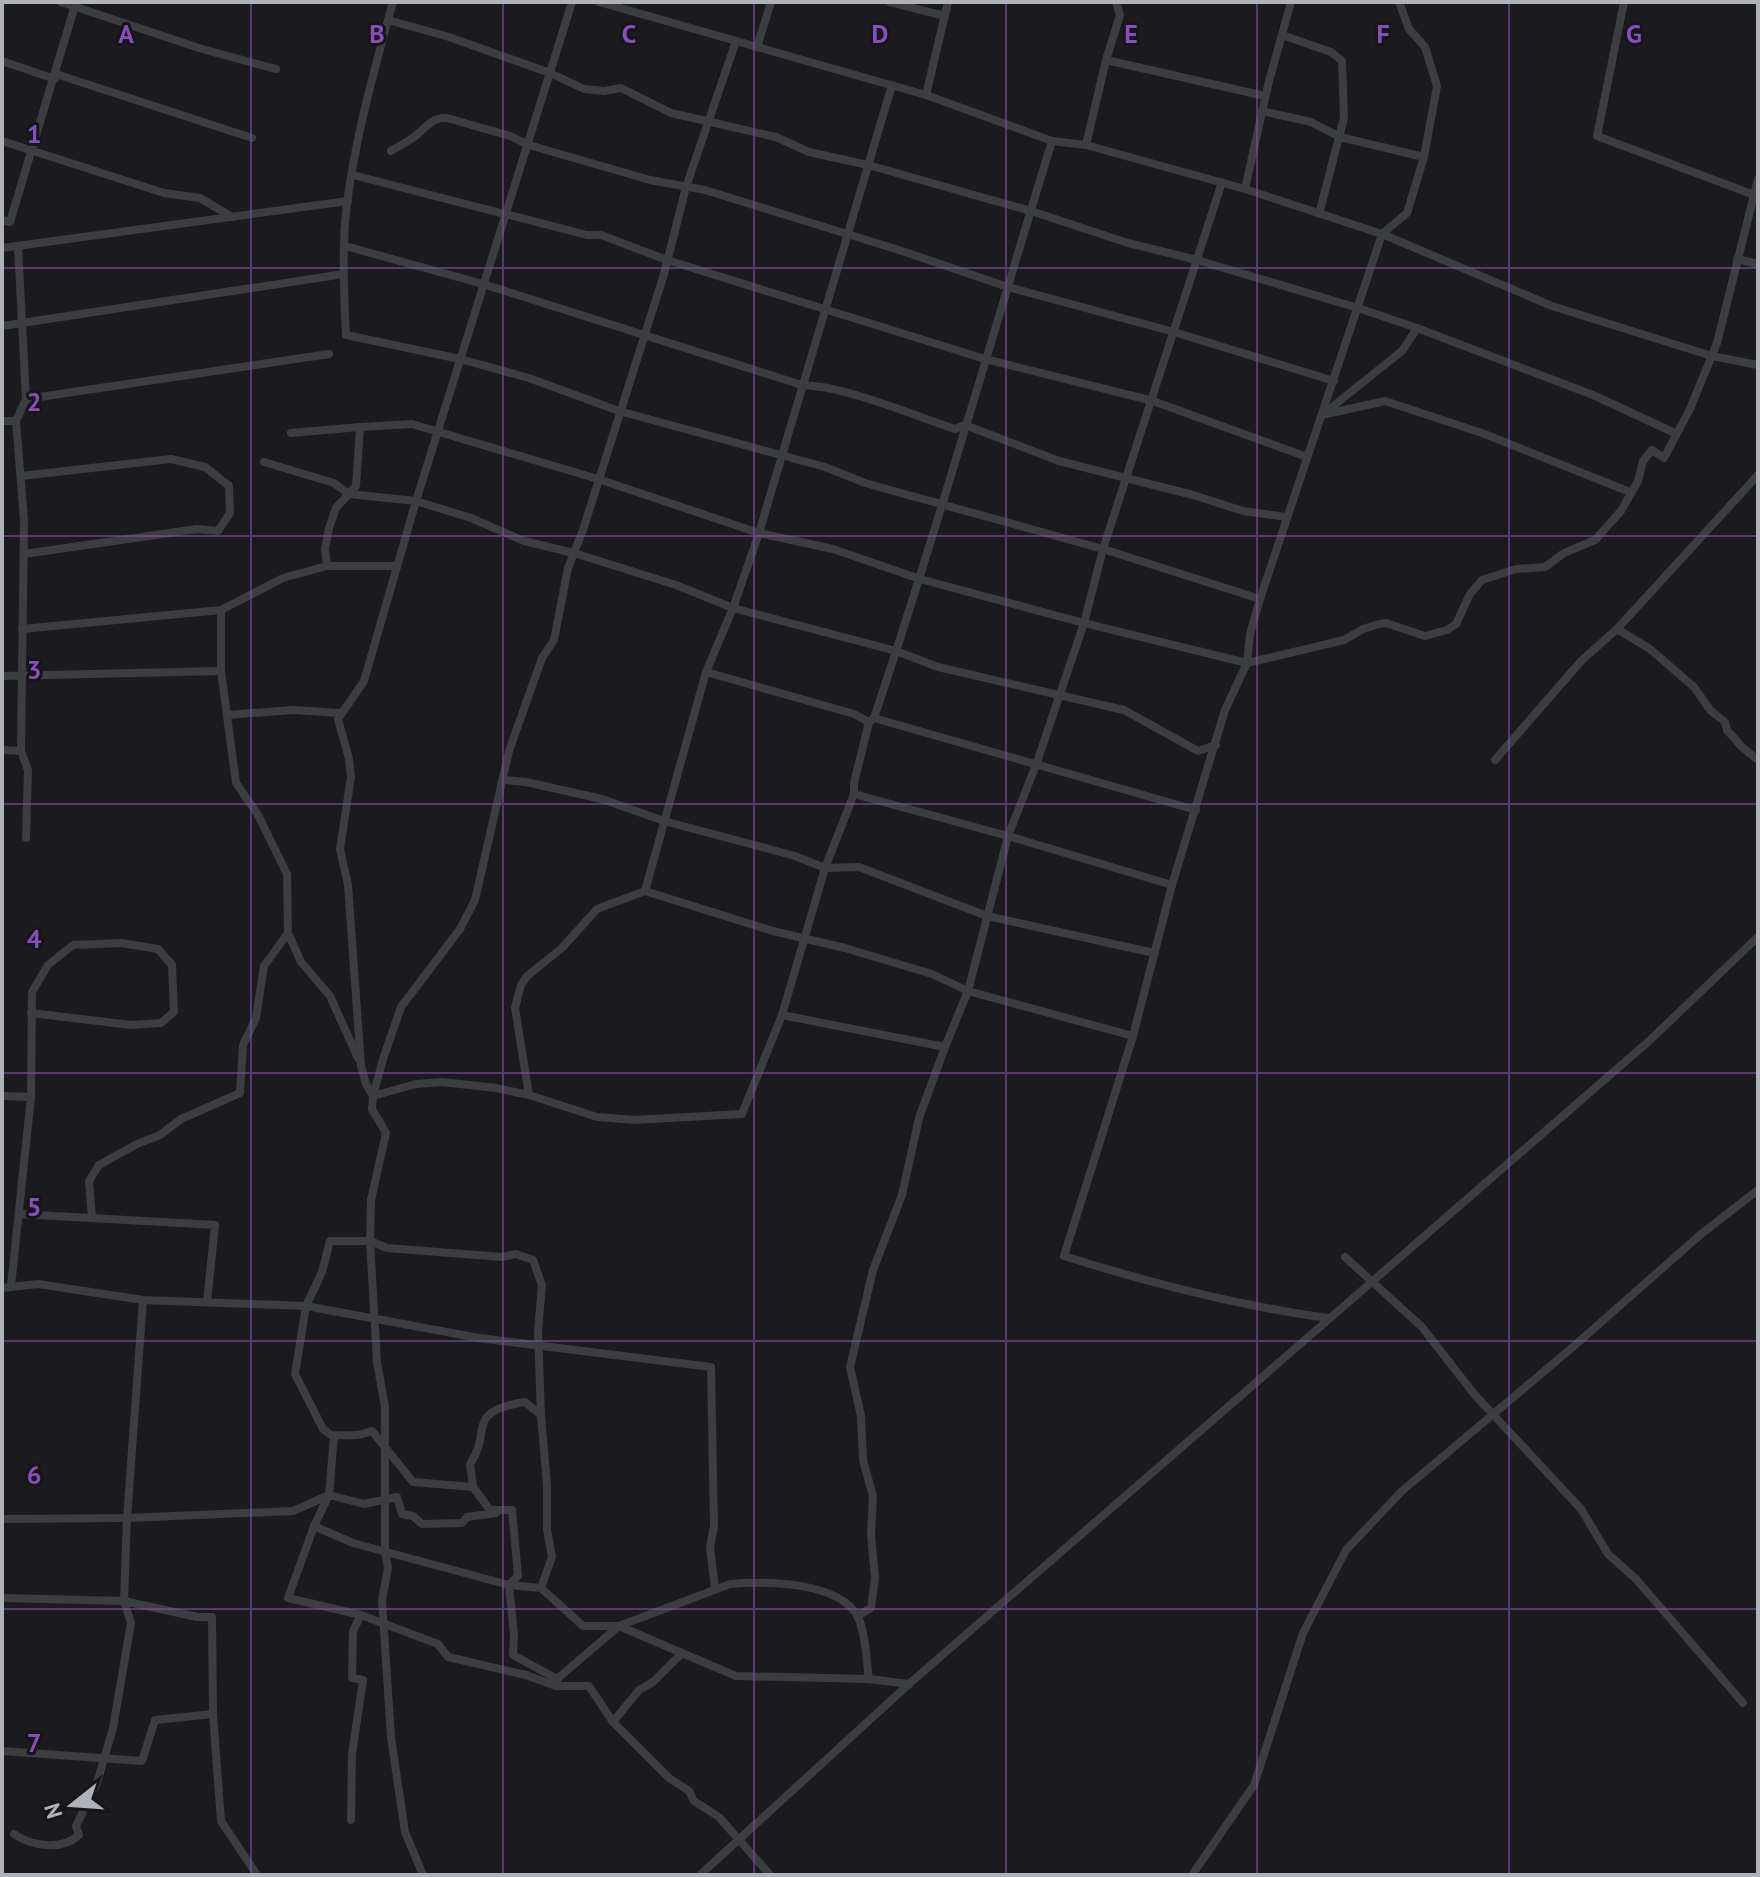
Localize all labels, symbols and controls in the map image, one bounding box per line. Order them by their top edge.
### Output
text: A [118,17,134,50]
text: B [369,17,385,50]
text: C [622,17,636,50]
text: D [872,17,888,50]
text: E [1124,17,1138,50]
text: F [1376,17,1390,50]
text: G [1626,17,1642,50]
text: 1 [27,117,41,150]
text: 2 [27,385,41,418]
text: 3 [27,653,41,686]
text: 4 [27,922,42,955]
text: 5 [27,1190,41,1223]
text: 6 [27,1458,41,1491]
text: 7 [27,1726,41,1759]
north arrow [32,1765,112,1845]
text: N [37,1800,68,1822]

